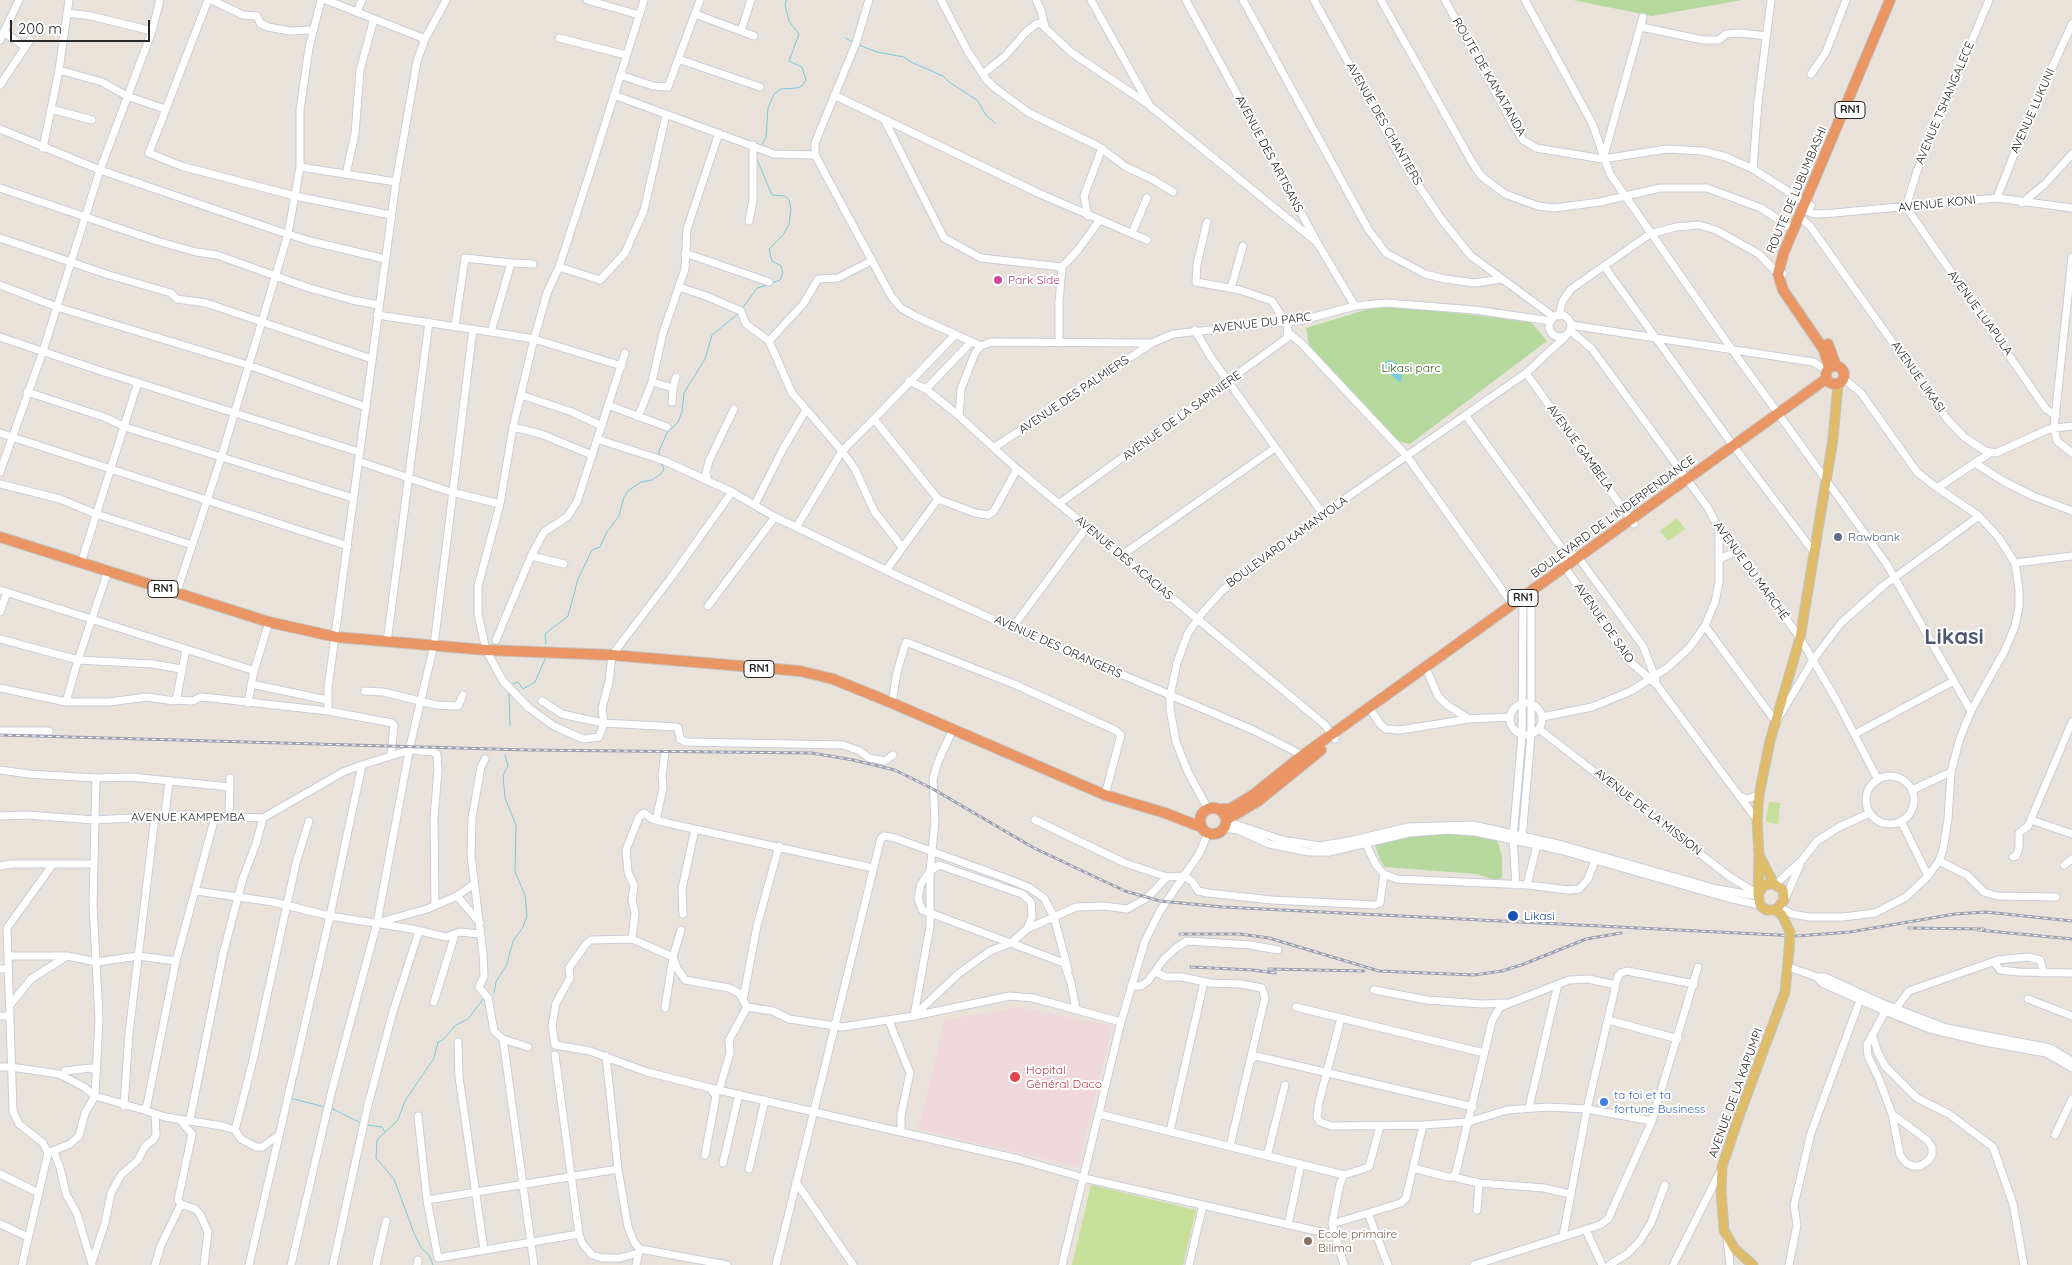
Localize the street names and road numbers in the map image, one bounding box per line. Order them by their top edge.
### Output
street label: ROUTE DE KAMATANDA [1449,15,1529,139]
street label: AVENUE TSHANGALECE [1913,39,1977,167]
street label: AVENUE DES CHANTIERS [1343,60,1425,188]
street label: AVENUE LUKUNI [2008,66,2058,156]
street label: AVENUE DES ARTISANS [1232,93,1306,215]
road number: RN1 [1835,102,1865,118]
street label: ROUTE DE LUBUMBASHI [1764,124,1830,256]
street label: AVENUE KONI [1898,193,1976,215]
street label: AVENUE LUAPULA [1944,268,2016,358]
street label: AVENUE DU PARC [1212,310,1312,336]
street label: AVENUE LIKASI [1888,339,1948,415]
street label: AVENUE DES PALMIERS [1016,353,1132,437]
street label: AVENUE DE LA SAPINIERE [1120,368,1244,464]
street label: AVENUE GAMBELA [1544,402,1616,494]
street label: BOULEVARD DE L'INDERPENDANCE [1528,453,1698,581]
street label: BOULEVARD KAMANYOLA [1224,493,1350,591]
street label: AVENUE DES ACACIAS [1072,513,1176,603]
street label: AVENUE DU MARCHÉ [1710,519,1792,623]
road number: RN1 [148,580,178,598]
street label: AVENUE DE SAIO [1571,580,1637,666]
road number: RN1 [1508,590,1538,606]
street label: AVENUE DES ORANGERS [992,612,1124,682]
road number: RN1 [744,661,774,678]
street label: AVENUE DE LA MISSION [1591,766,1705,858]
street label: AVENUE KAMPEMBA [131,810,245,824]
street label: AVENUE DE LA KAPUMPI [1706,1026,1766,1160]

